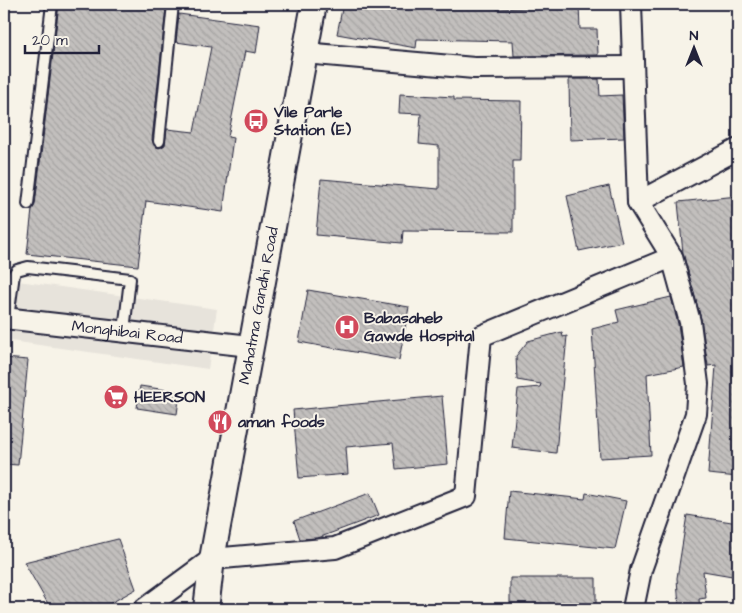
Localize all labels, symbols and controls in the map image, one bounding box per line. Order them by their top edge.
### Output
scale bar [25,22,99,54]
north arrow [670,22,720,72]
text: N [690,26,699,46]
text: 20 m [32,30,68,51]
place label: Vile Parle Station (E) [273,101,351,141]
bus stop icon: Vile Parle Station (E) [243,108,269,134]
street label: Mahatma Gandhi Road [233,225,284,386]
place label: Babasaheb Gawde Hospital [364,307,475,347]
hospital icon: Babasaheb Gawde Hospital [334,314,360,340]
street label: Monghibai Road [71,315,184,349]
supermarket icon: HEERSON [103,384,129,410]
place label: HEERSON [134,386,205,408]
restaurant icon: aman foods [207,409,233,435]
place label: aman foods [237,411,325,433]

